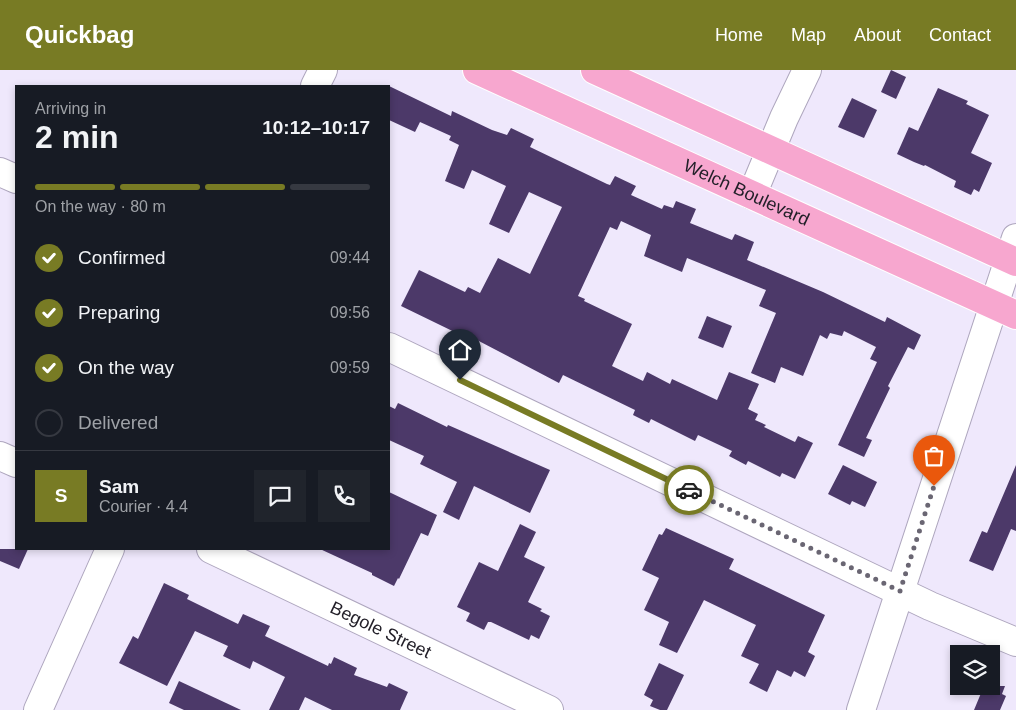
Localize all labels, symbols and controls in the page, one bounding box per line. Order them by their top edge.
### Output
text: Quickbag [25,21,134,48]
text: Home [715,25,763,45]
text: Map [791,25,826,45]
text: About [854,25,901,45]
text: Contact [929,25,991,45]
text: Arriving in [35,100,106,117]
text: 10:12–10:17 [262,117,370,138]
text: 2 min [35,119,119,155]
street label: Welch Boulevard [681,155,812,230]
text: On the way · 80 m [35,198,166,215]
icon: check [35,244,63,272]
text: Confirmed [78,247,166,268]
text: 09:44 [330,249,370,266]
icon: check [35,299,63,327]
text: Preparing [78,302,160,323]
text: 09:56 [330,304,370,321]
pin [439,329,481,380]
icon: home [446,336,474,364]
icon: check [35,354,63,382]
text: On the way [78,357,174,378]
text: 09:59 [330,359,370,376]
text: Delivered [78,412,158,433]
pin [913,435,955,486]
icon: bag [920,442,948,470]
courier [664,465,714,515]
button: chat [254,470,306,522]
button: phone [318,470,370,522]
text: Sam [99,476,139,497]
icon: car [675,476,703,504]
text: S [55,485,67,506]
text: Courier · 4.4 [99,498,188,515]
street label: Begole Street [327,597,434,662]
map controls [950,645,1000,695]
button: layers [950,645,1000,695]

